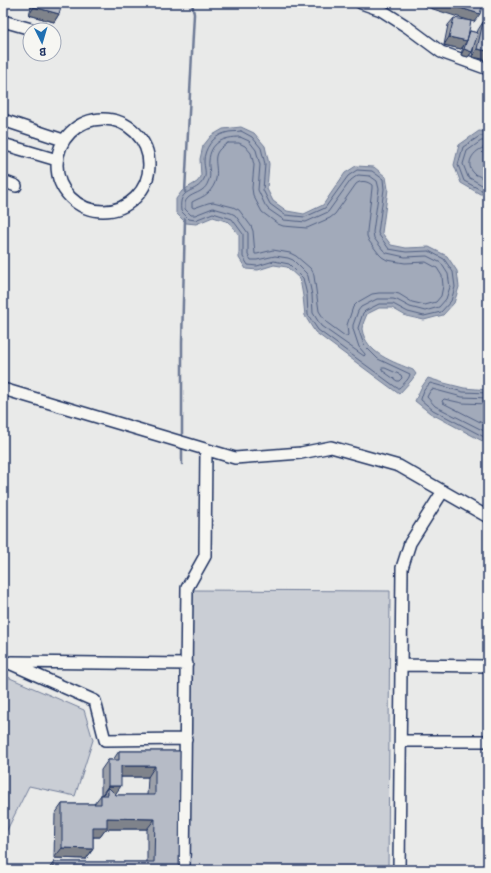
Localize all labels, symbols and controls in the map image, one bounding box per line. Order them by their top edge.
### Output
north arrow [22,22,62,62]
text: B [39,45,47,60]

